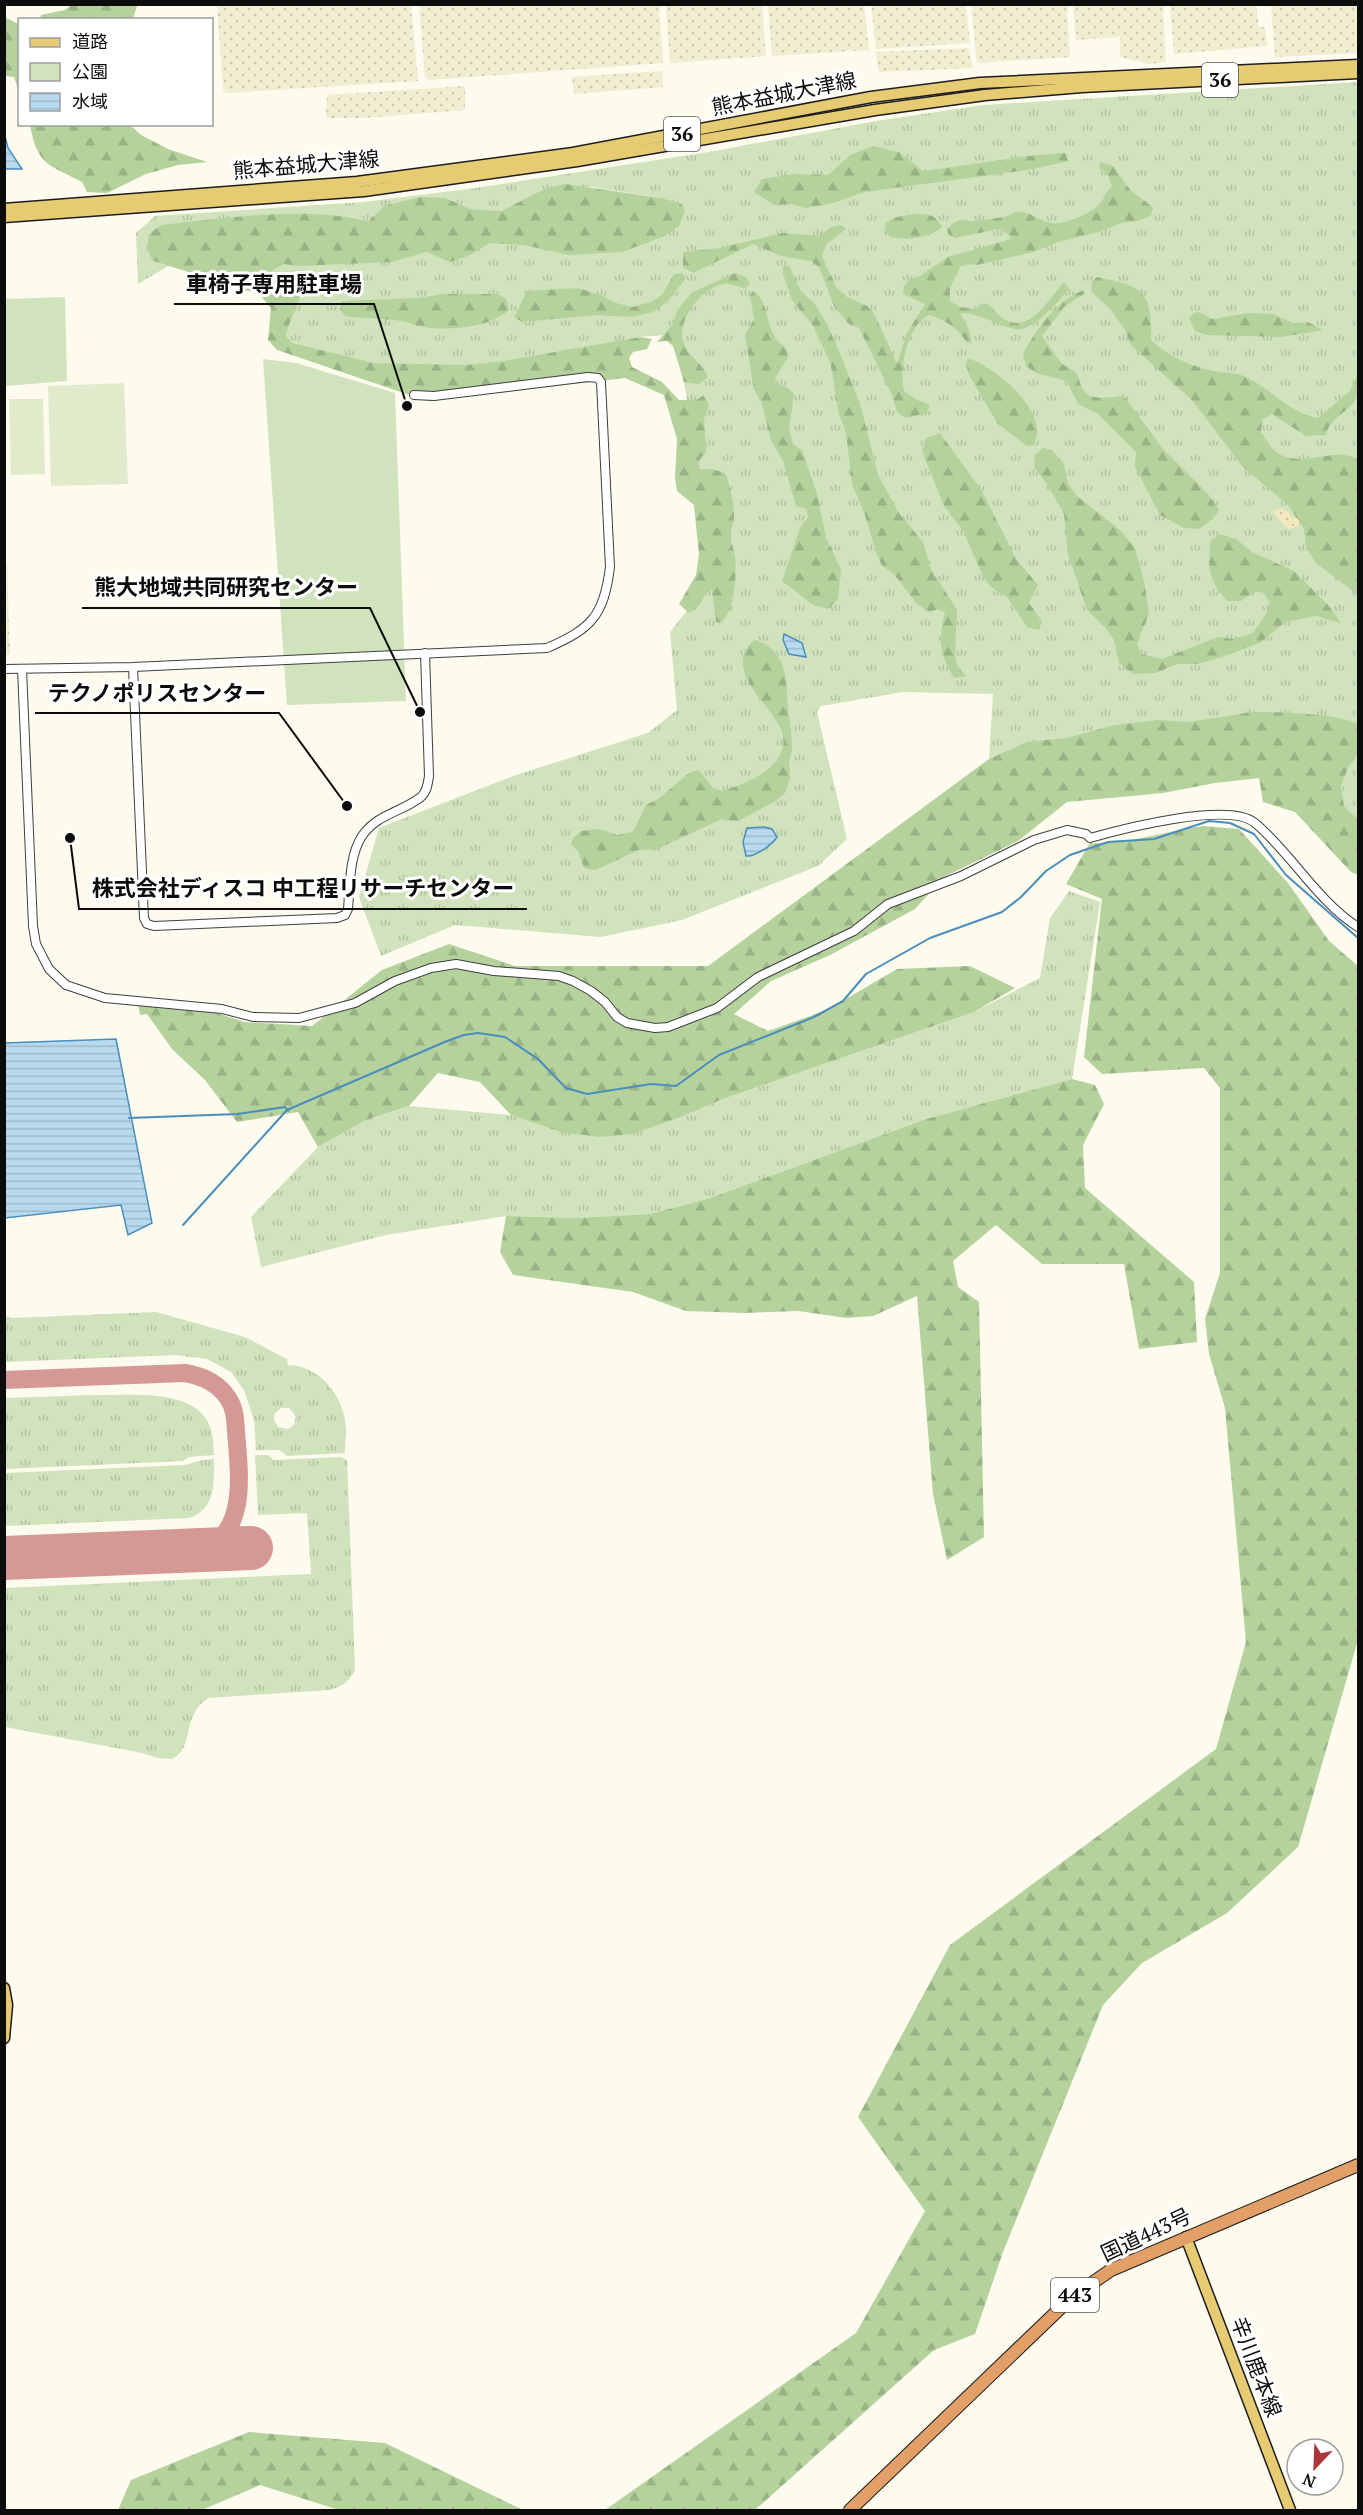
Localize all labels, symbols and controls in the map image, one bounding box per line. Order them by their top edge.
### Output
legend [18,18,213,126]
text: 道路 [72,29,108,53]
text: 公園 [72,59,108,83]
road number: 36 [1202,63,1238,97]
street label: 熊本益城大津線 [709,65,859,121]
text: 水域 [72,89,108,113]
road number: 36 [664,117,700,151]
street label: 熊本益城大津線 [231,144,380,184]
callout: 車椅子専用駐車場 [174,264,374,304]
text: 車椅子専用駐車場 [186,269,362,298]
callout: 熊大地域共同研究センター [82,568,370,608]
text: 熊大地域共同研究センター [94,572,358,601]
callout: テクノポリスセンター [35,673,279,713]
text: テクノポリスセンター [48,678,266,707]
callout: 株式会社ディスコ 中工程リサーチセンター [79,869,527,909]
text: 株式会社ディスコ 中工程リサーチセンター [92,873,514,902]
street label: 国道443号 [1096,2201,1195,2267]
road number: 443 [1051,2278,1099,2312]
street label: 辛川鹿本線 [1225,2313,1289,2421]
north arrow [1285,2437,1345,2497]
text: N [1299,2468,1319,2493]

